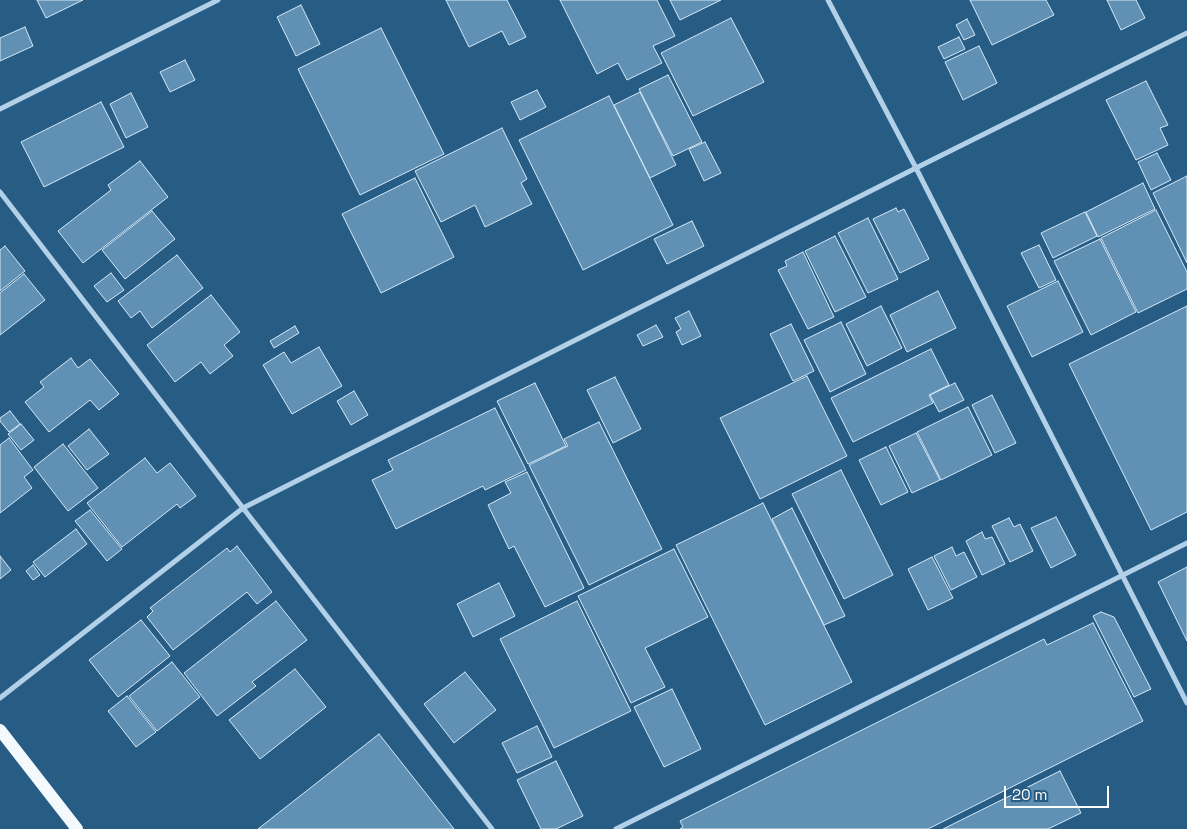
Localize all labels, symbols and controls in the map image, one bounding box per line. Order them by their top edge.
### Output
scale bar [1007,776,1112,808]
text: 20 m [1012,785,1047,804]

